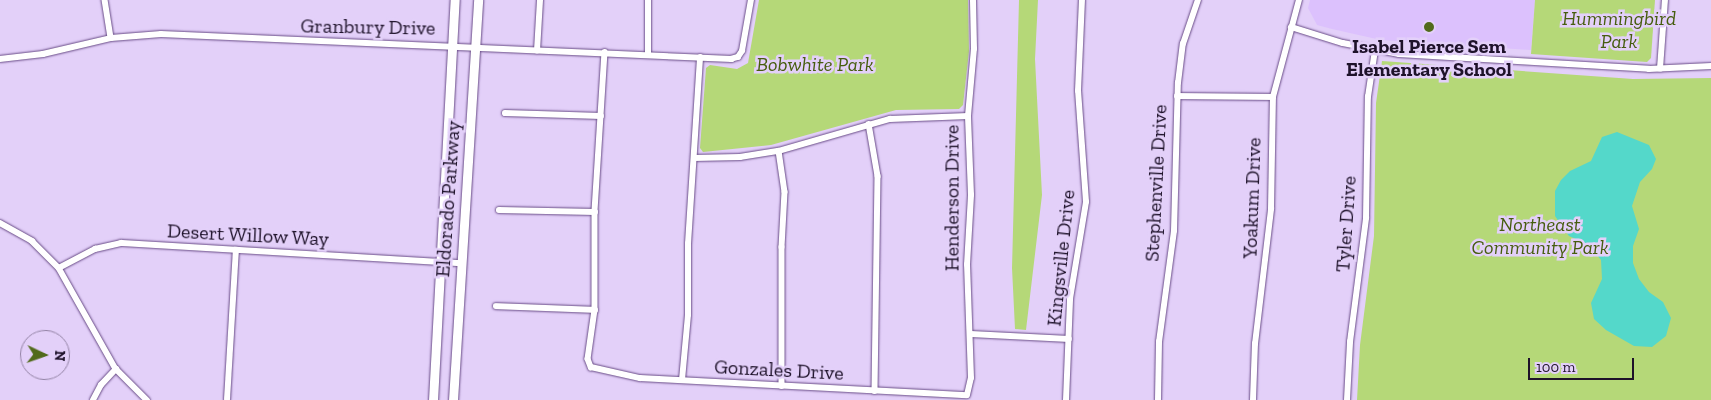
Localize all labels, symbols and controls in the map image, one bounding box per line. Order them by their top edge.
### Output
park label: Hummingbird Park [1562,6,1676,53]
street label: Granbury Drive [300,14,436,40]
marker: Isabel Pierce Sem Elementary School [1423,21,1435,33]
place label: Isabel Pierce Sem Elementary School [1346,35,1512,82]
park label: Bobwhite Park [756,52,874,76]
street label: Stephenville Drive [1140,104,1172,262]
street label: Eldorado Parkway [431,120,465,278]
street label: Henderson Drive [940,125,964,271]
street label: Yoakum Drive [1238,137,1266,259]
street label: Tyler Drive [1331,175,1361,273]
street label: Kingsville Drive [1042,189,1080,327]
park label: Northeast Community Park [1471,213,1609,260]
street label: Desert Willow Way [166,219,330,251]
north arrow [20,330,70,380]
scale bar [1531,348,1637,380]
text: N [51,350,68,362]
street label: Gonzales Drive [714,355,844,385]
text: 100 m [1536,358,1575,376]

